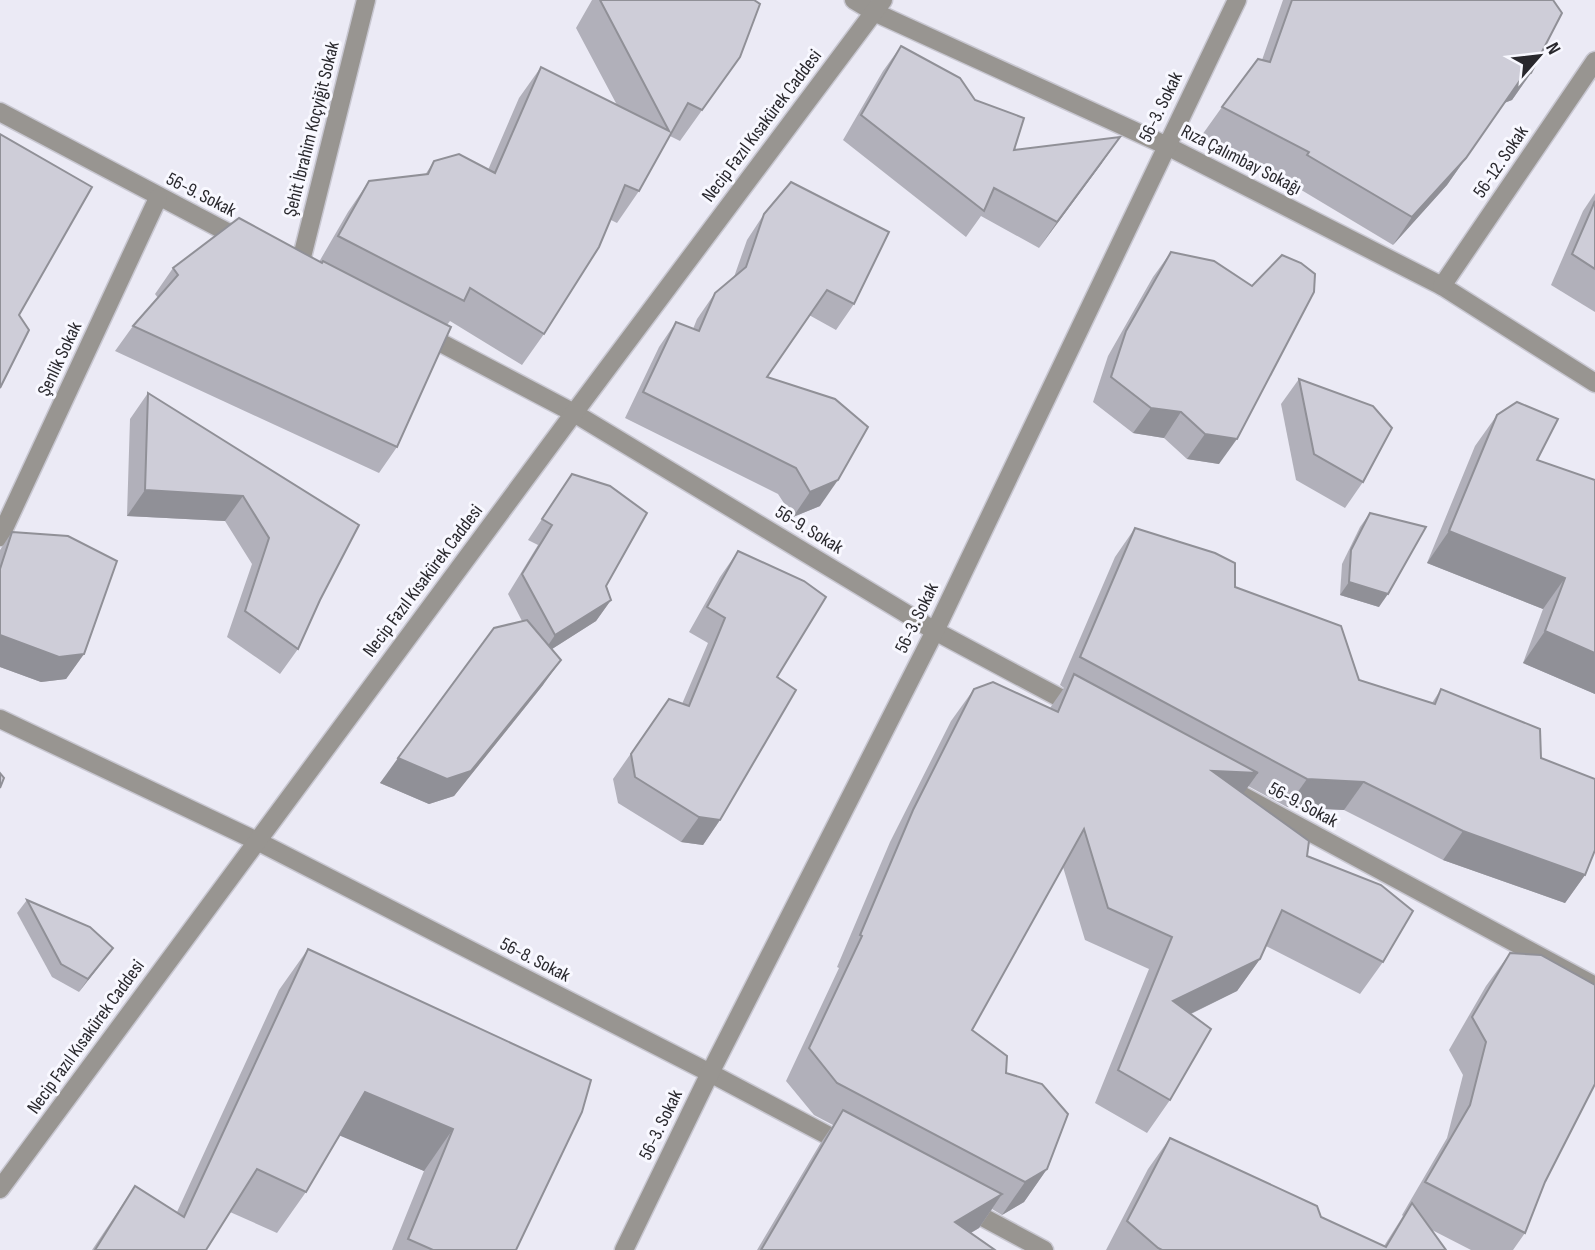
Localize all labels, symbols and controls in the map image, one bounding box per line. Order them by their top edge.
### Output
north arrow [1504,21,1574,91]
street label: Şehit İbrahim Koçyiğit Sokak [279,38,345,219]
text: N [1540,39,1565,59]
street label: Necip Fazıl Kısakürek Caddesi [697,45,827,207]
street label: 56-3. Sokak [1134,67,1188,146]
street label: Rıza Çalımbay Sokağı [1177,120,1305,200]
street label: 56-12. Sokak [1469,121,1534,202]
street label: 56-9. Sokak [162,168,240,223]
street label: Şenlik Sokak [33,317,88,400]
street label: Necip Fazıl Kısakürek Caddesi [358,500,488,662]
street label: 56-9. Sokak [771,501,848,560]
street label: 56-3. Sokak [890,578,944,657]
street label: 56-9. Sokak [1264,777,1342,833]
street label: 56-8. Sokak [496,933,575,988]
street label: Necip Fazıl Kısakürek Caddesi [22,955,150,1119]
street label: 56-3. Sokak [634,1085,688,1164]

